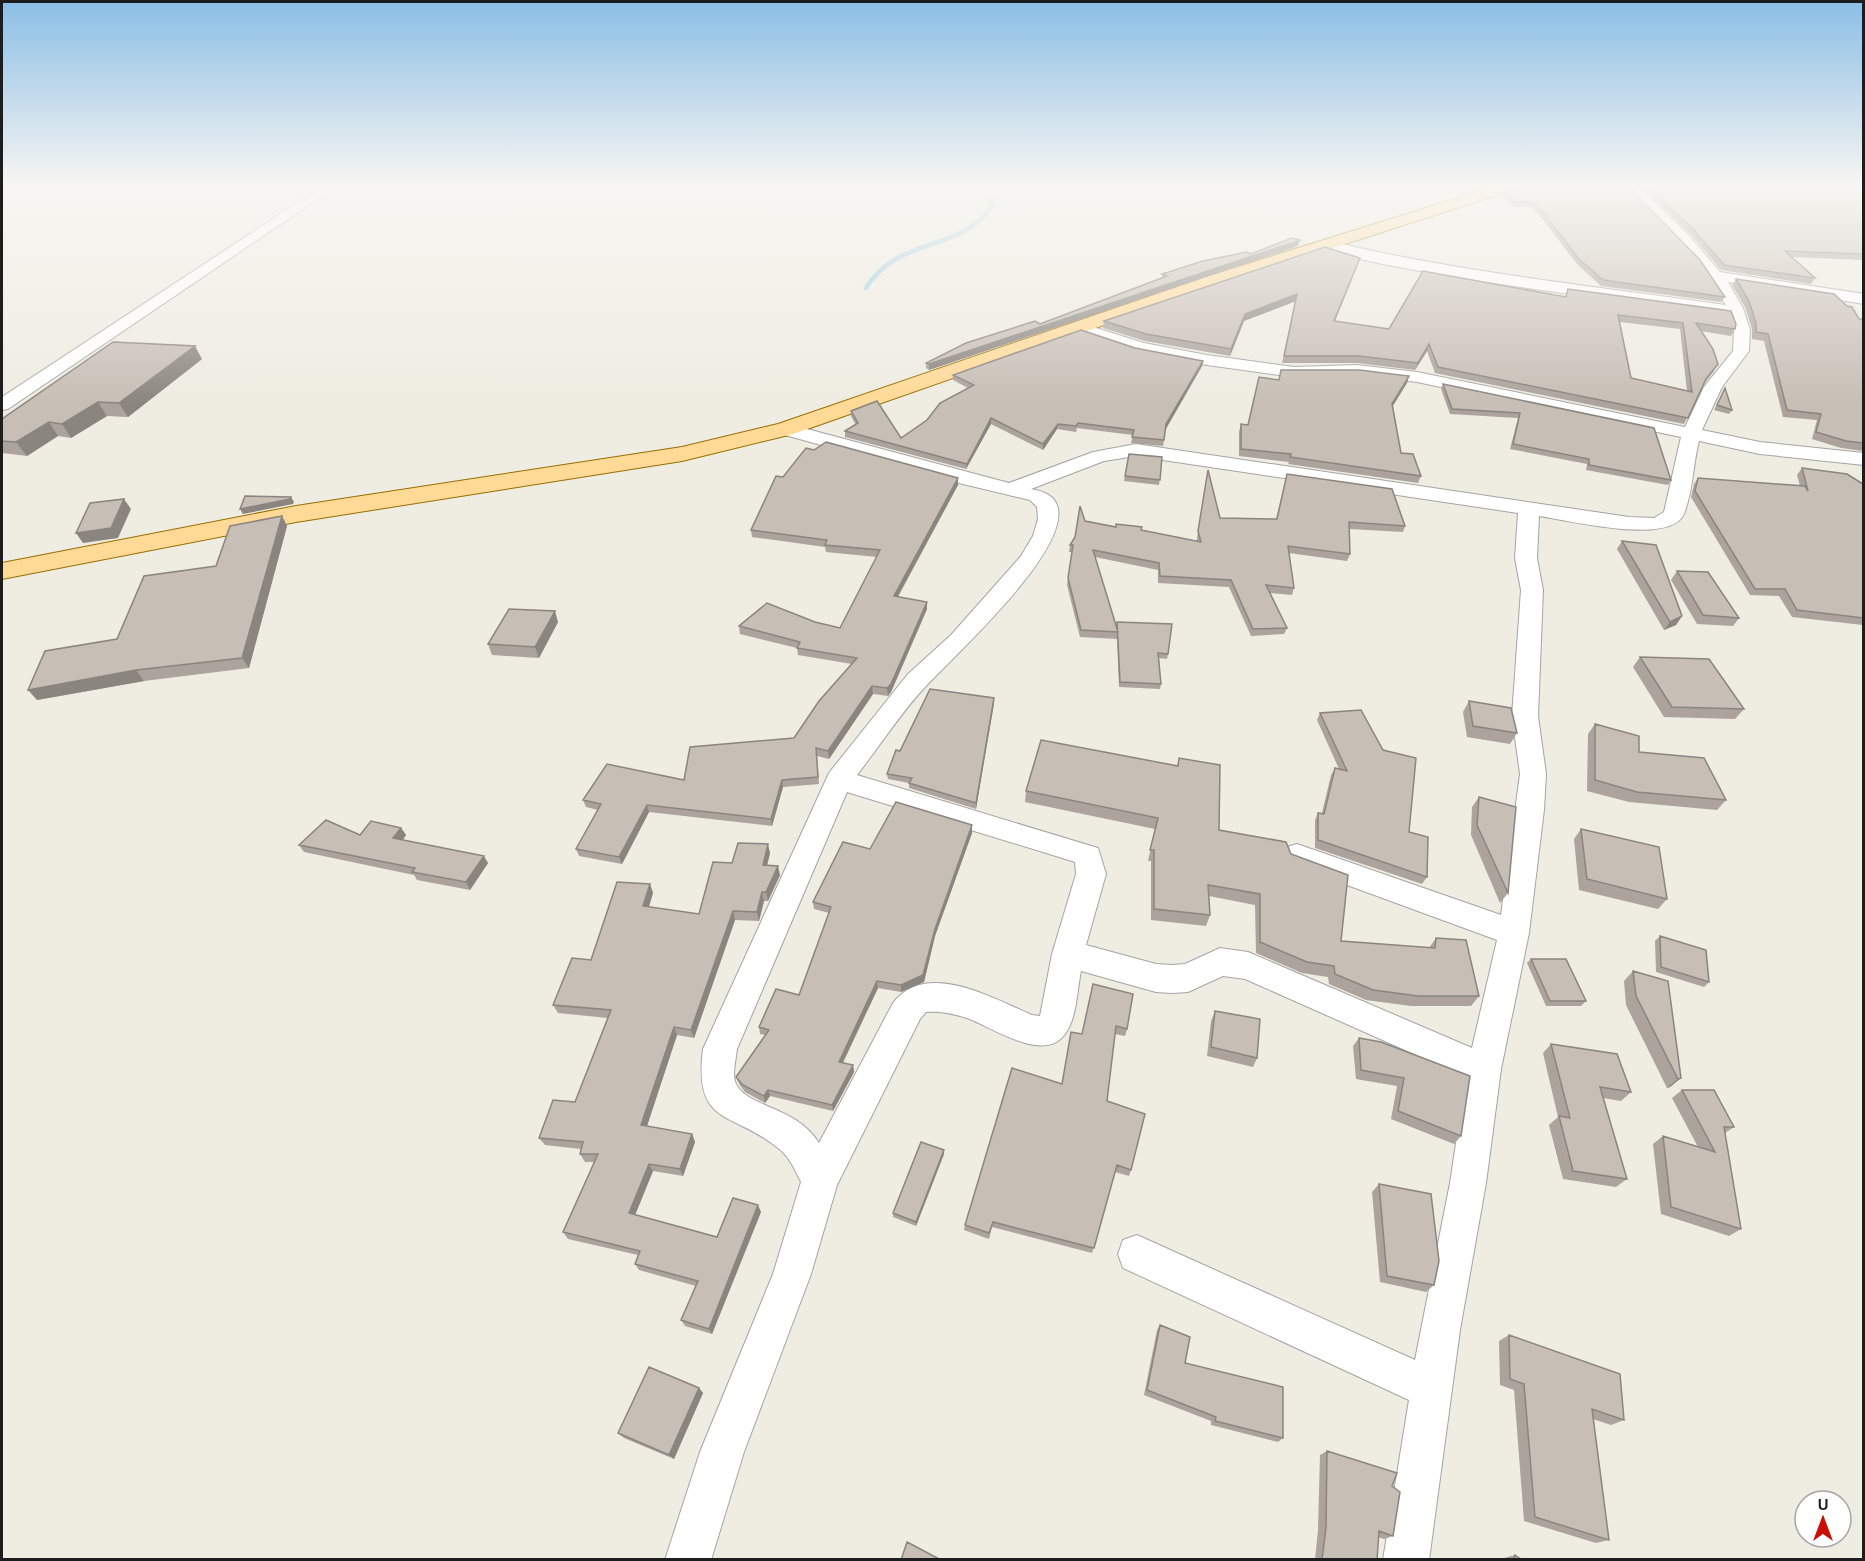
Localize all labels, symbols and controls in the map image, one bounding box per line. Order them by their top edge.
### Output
north arrow [1793,1489,1853,1549]
text: U [1818,1494,1828,1515]

